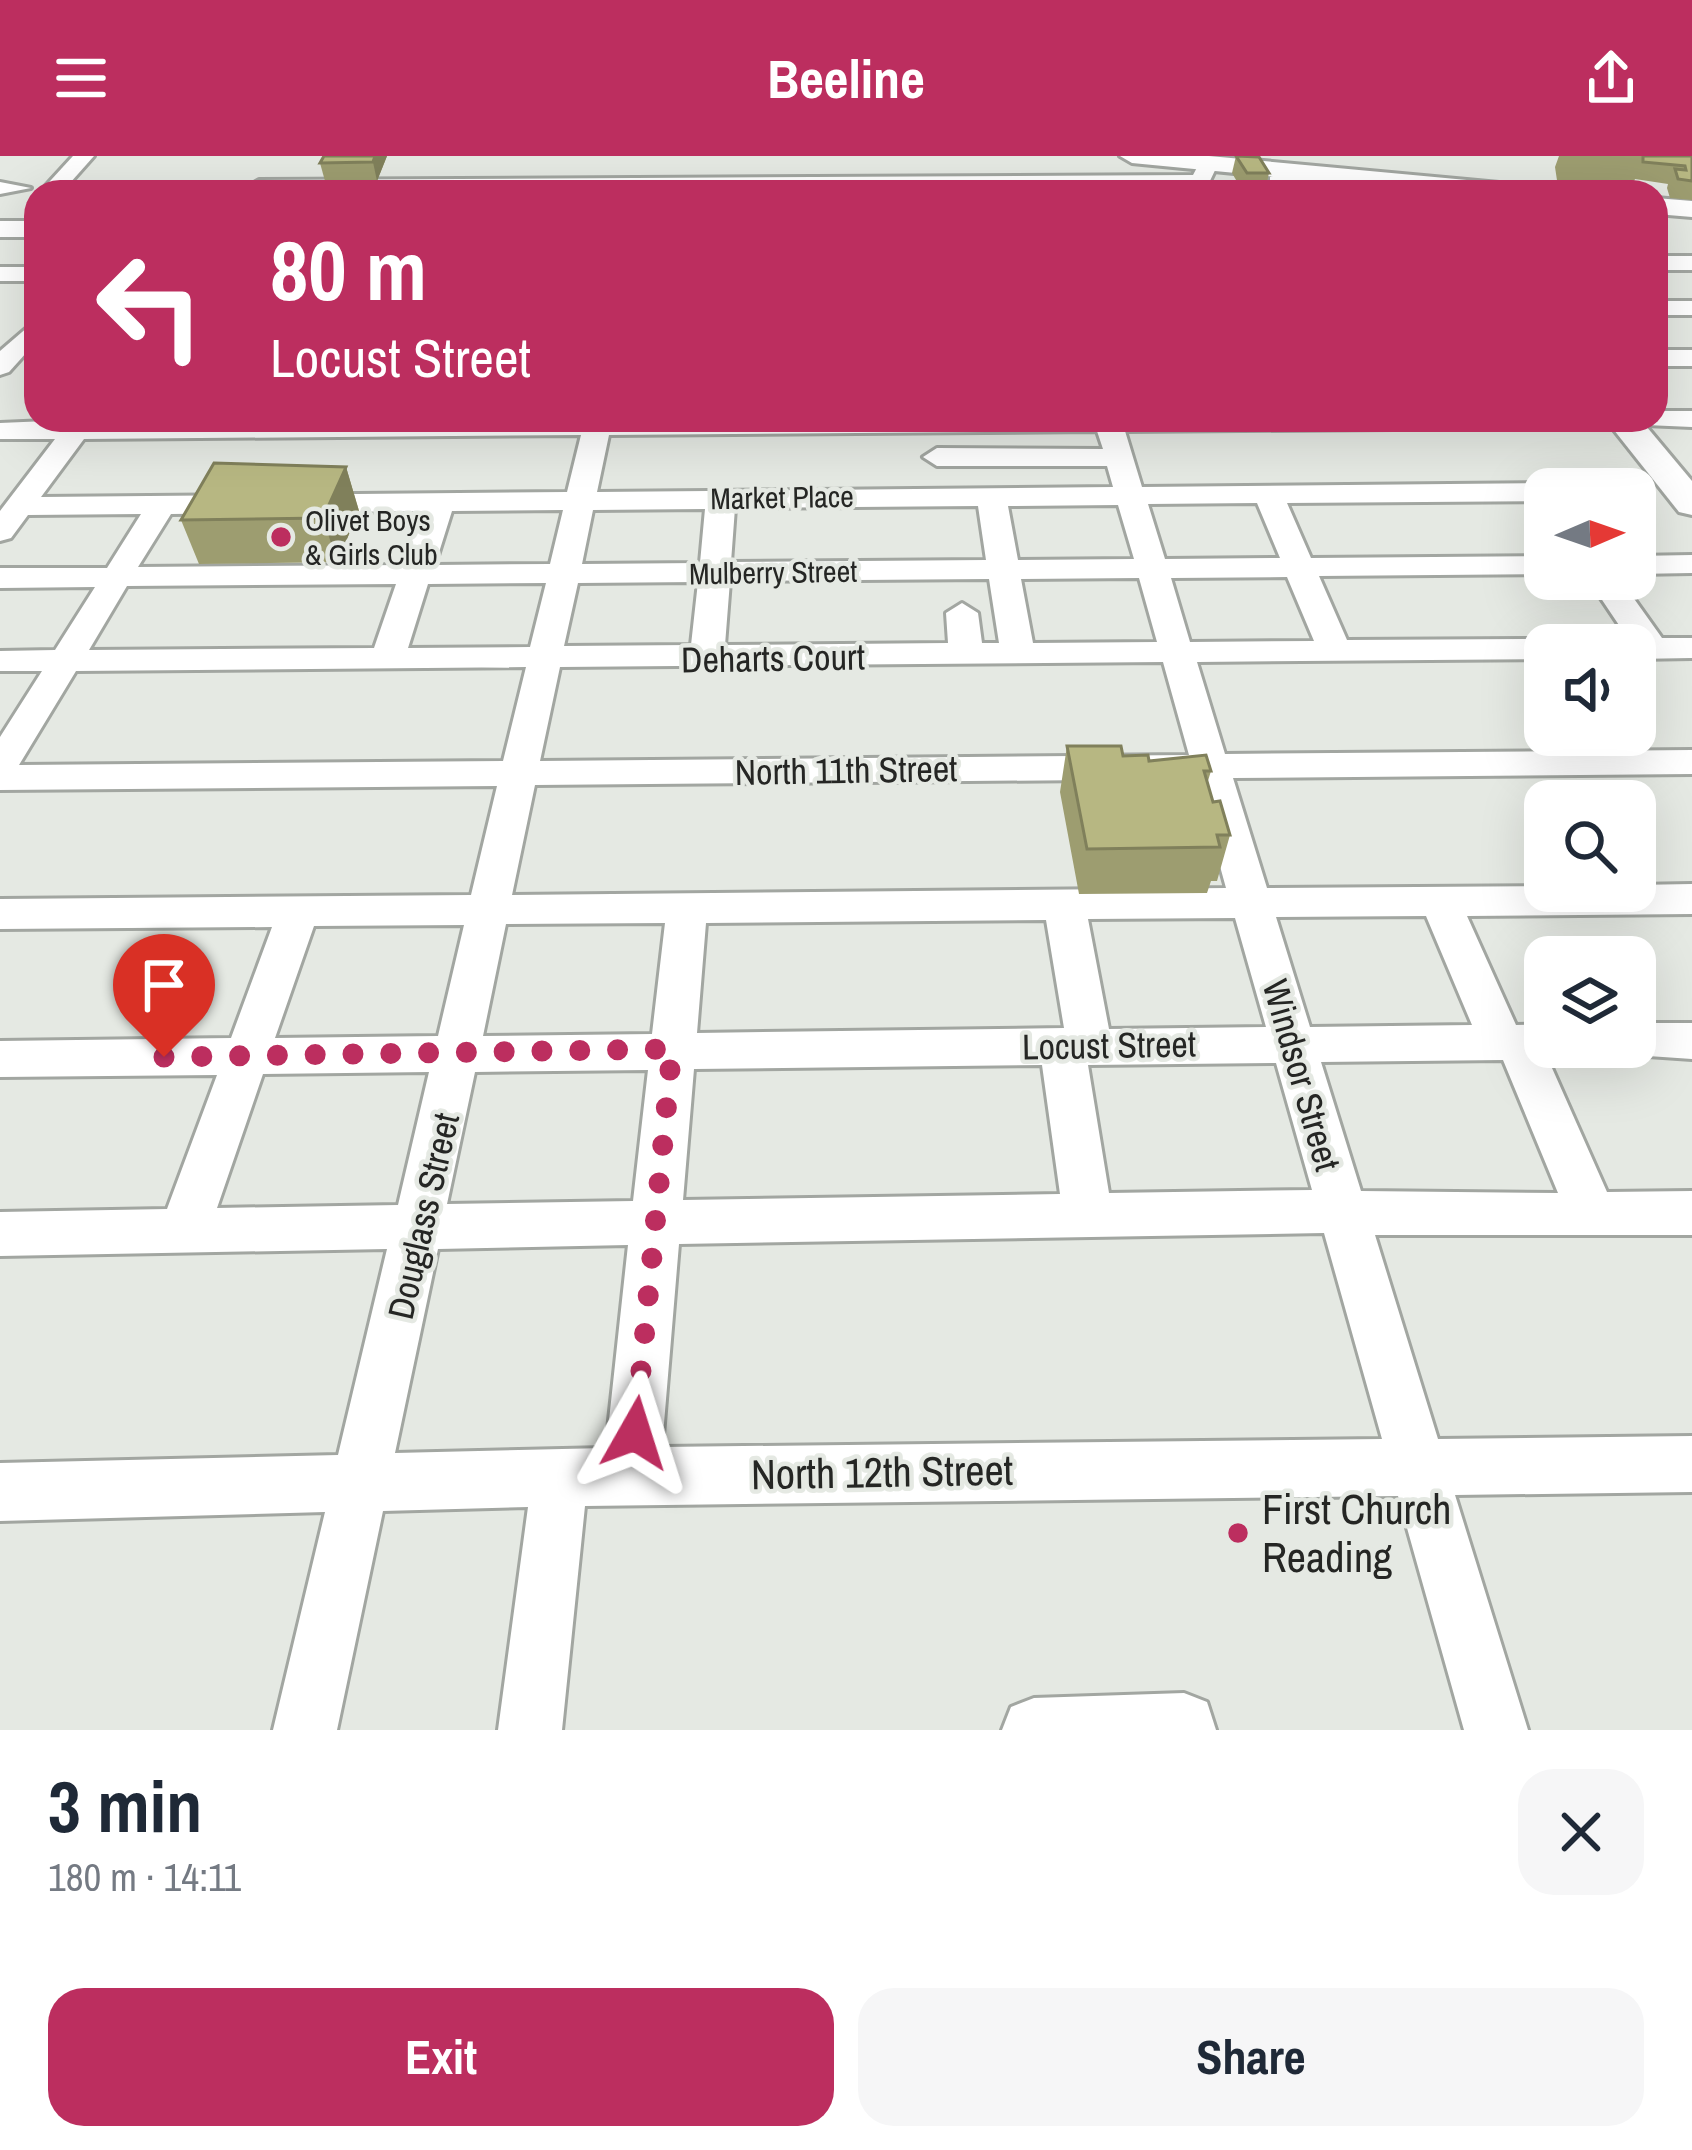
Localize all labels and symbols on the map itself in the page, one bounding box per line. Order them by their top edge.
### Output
north arrow [1524,468,1656,600]
street label: Market Place [710,476,854,518]
place label: Olivet Boys & Girls Club [305,500,438,574]
marker: Olivet Boys & Girls Club [268,524,294,550]
street label: Mulberry Street [689,551,858,593]
street label: Deharts Court [681,632,865,684]
street label: North 11th Street [734,744,958,796]
pin [113,934,215,1057]
street label: Windsor Street [1252,974,1352,1176]
street label: Locust Street [1022,1019,1196,1071]
street label: Douglass Street [376,1108,470,1324]
position arrow [572,1370,698,1496]
street label: North 12th Street [750,1442,1014,1502]
place label: First Church Reading [1262,1481,1451,1585]
marker: First Church Reading [1225,1520,1251,1546]

